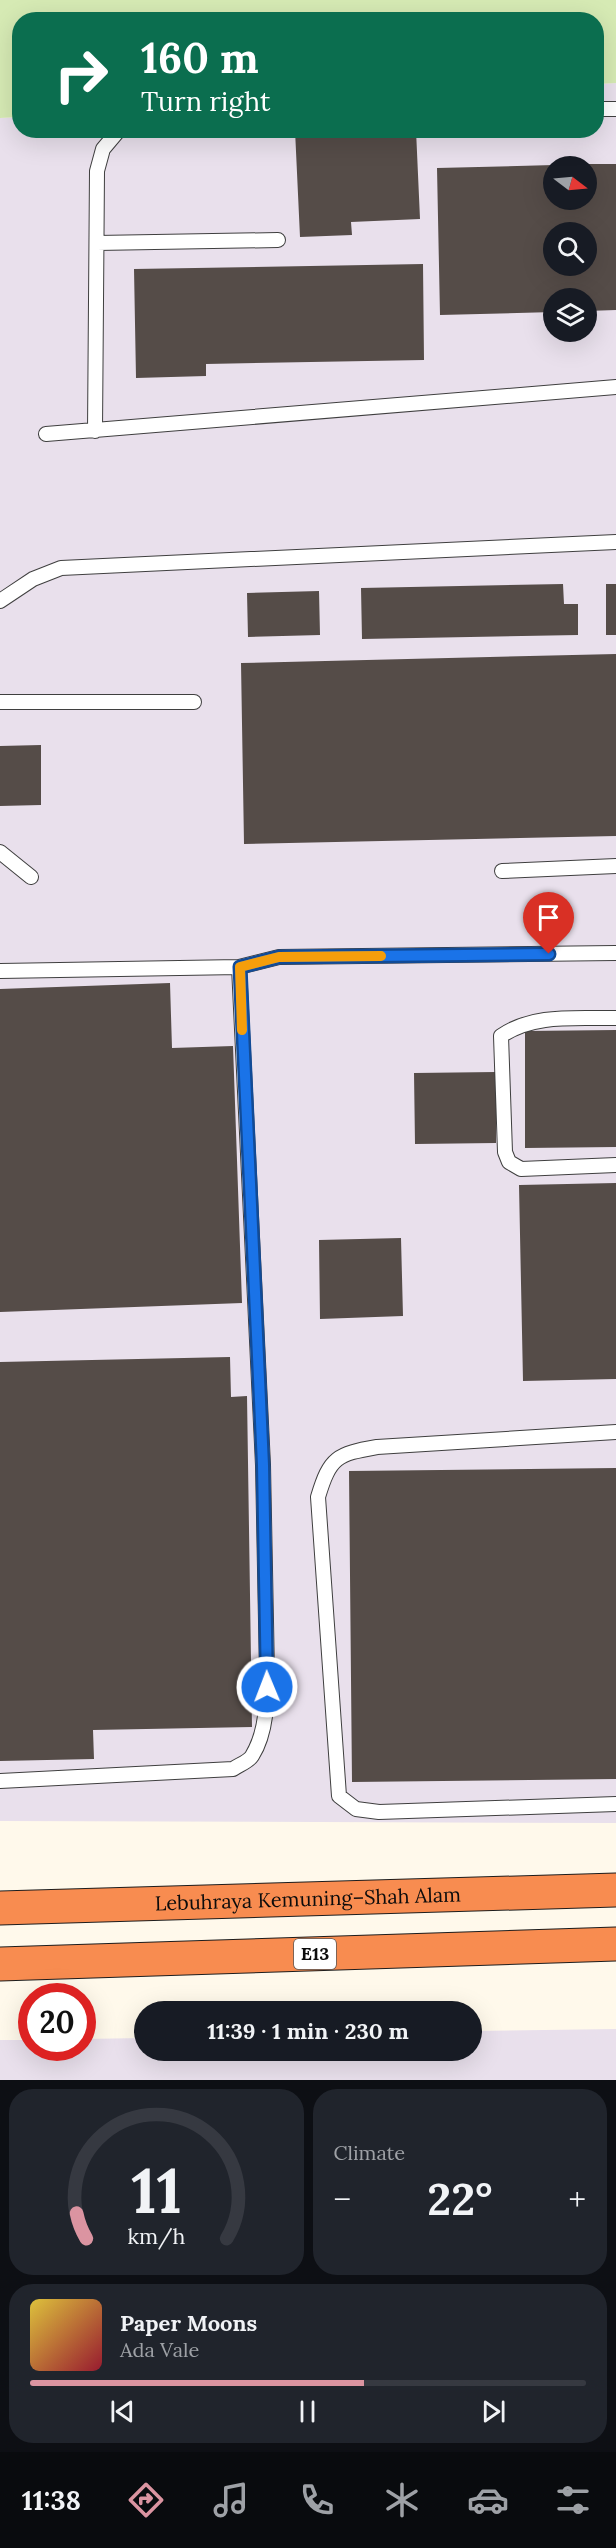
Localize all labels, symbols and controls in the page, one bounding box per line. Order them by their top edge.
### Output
text: 160 m [141,31,259,85]
icon: right [42,36,120,114]
text: Turn right [141,84,270,118]
north arrow [543,156,597,210]
map controls [543,156,597,342]
button: search [543,222,597,276]
button: layers [543,288,597,342]
pin [523,892,574,954]
icon: arrive [532,901,565,934]
position arrow [235,1655,299,1719]
street label: Lebuhraya Kemuning–Shah Alam [154,1882,461,1915]
road number: E13 [294,1939,336,1969]
speed limit sign: 20 [18,1983,96,2061]
text: 11:39 · 1 min · 230 m [207,2017,409,2045]
text: Climate [334,2140,405,2165]
text: 11 [131,2150,182,2230]
text: 22° [427,2170,492,2227]
text: − [334,2178,351,2220]
text: + [568,2178,586,2220]
text: km/h [127,2222,185,2250]
text: Paper Moons [120,2309,257,2337]
text: Ada Vale [120,2337,199,2362]
icon: previous [106,2395,139,2428]
icon: pause [291,2395,324,2428]
icon: next [477,2395,510,2428]
icon: directions [125,2479,167,2521]
icon: music [210,2479,252,2521]
icon: phone [296,2479,338,2521]
icon: climate [381,2479,423,2521]
icon: car [467,2479,509,2521]
icon: filters [552,2479,594,2521]
text: 11:38 [22,2483,81,2517]

